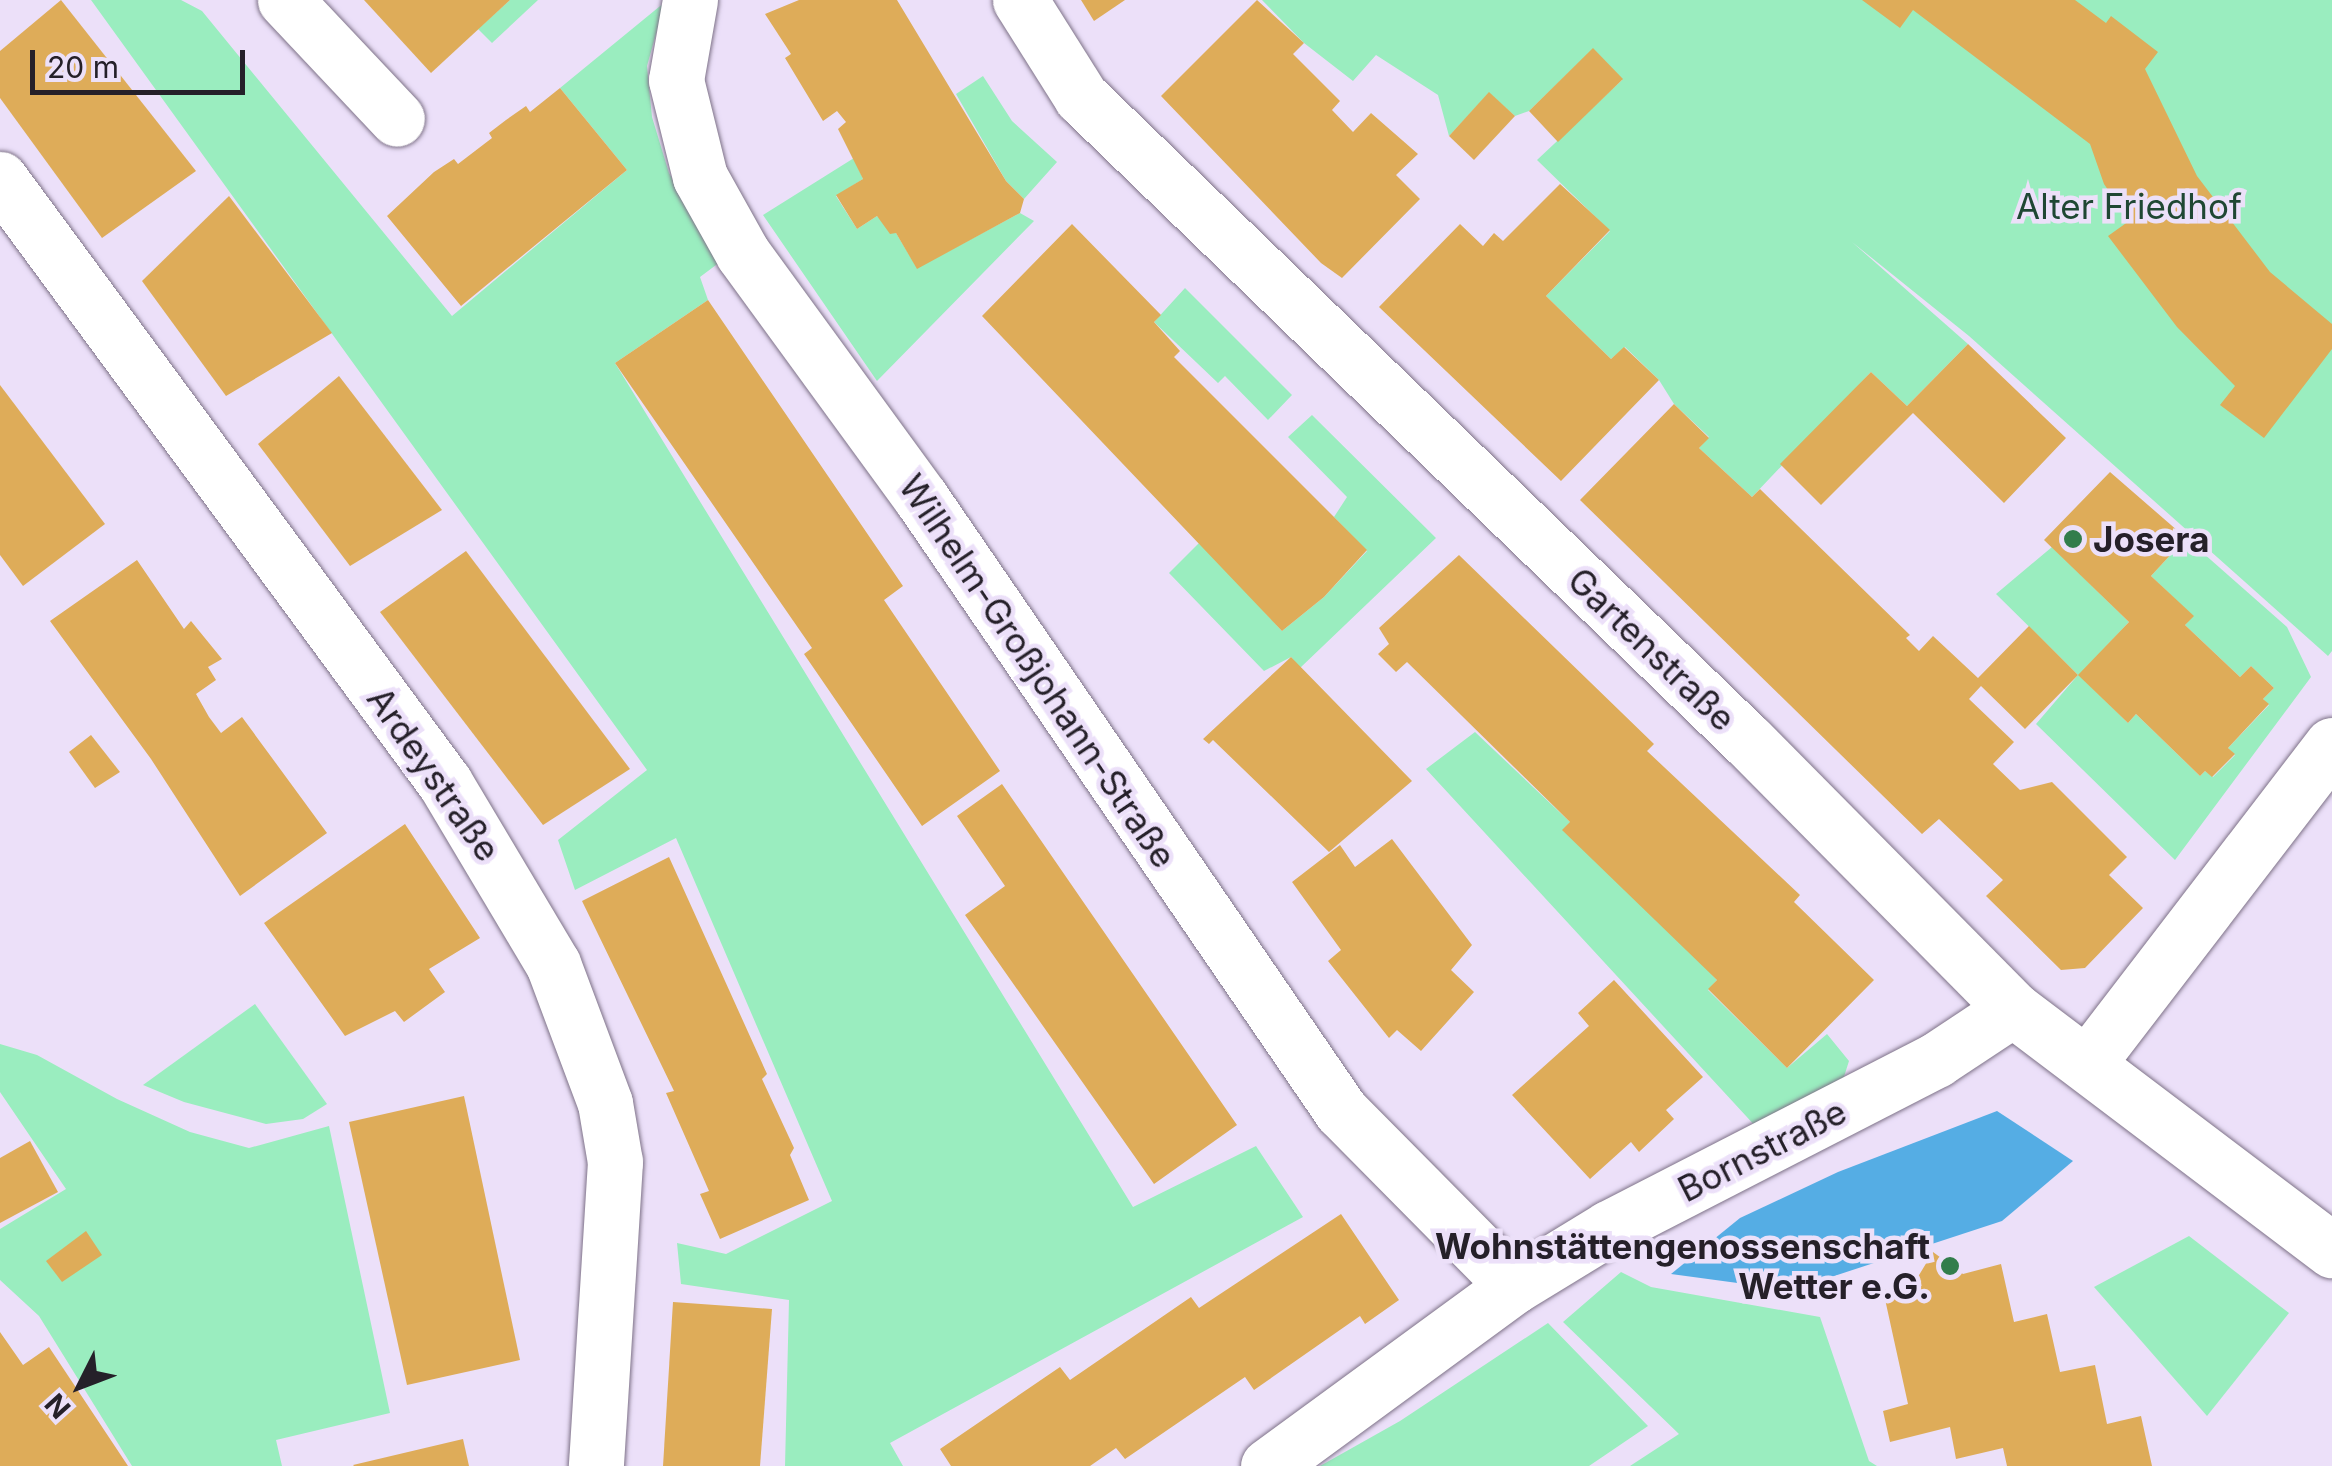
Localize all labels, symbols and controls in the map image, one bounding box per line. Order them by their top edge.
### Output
scale bar [35,30,250,92]
text: 20 m [47,49,119,85]
park label: Alter Friedhof [2016,185,2242,227]
street label: Wilhelm-Großjohann-Straße [891,466,1185,876]
place label: Josera [2093,518,2209,560]
marker: Josera [2062,528,2084,550]
street label: Gartenstraße [1560,559,1744,739]
street label: Ardeystraße [359,679,509,869]
street label: Bornstraße [1671,1090,1853,1210]
place label: Wohnstättengenossenschaft Wetter e.G. [1435,1225,1930,1307]
marker: Wohnstättengenossenschaft Wetter e.G. [1939,1255,1961,1277]
north arrow [30,1336,130,1436]
text: N [38,1387,77,1425]

